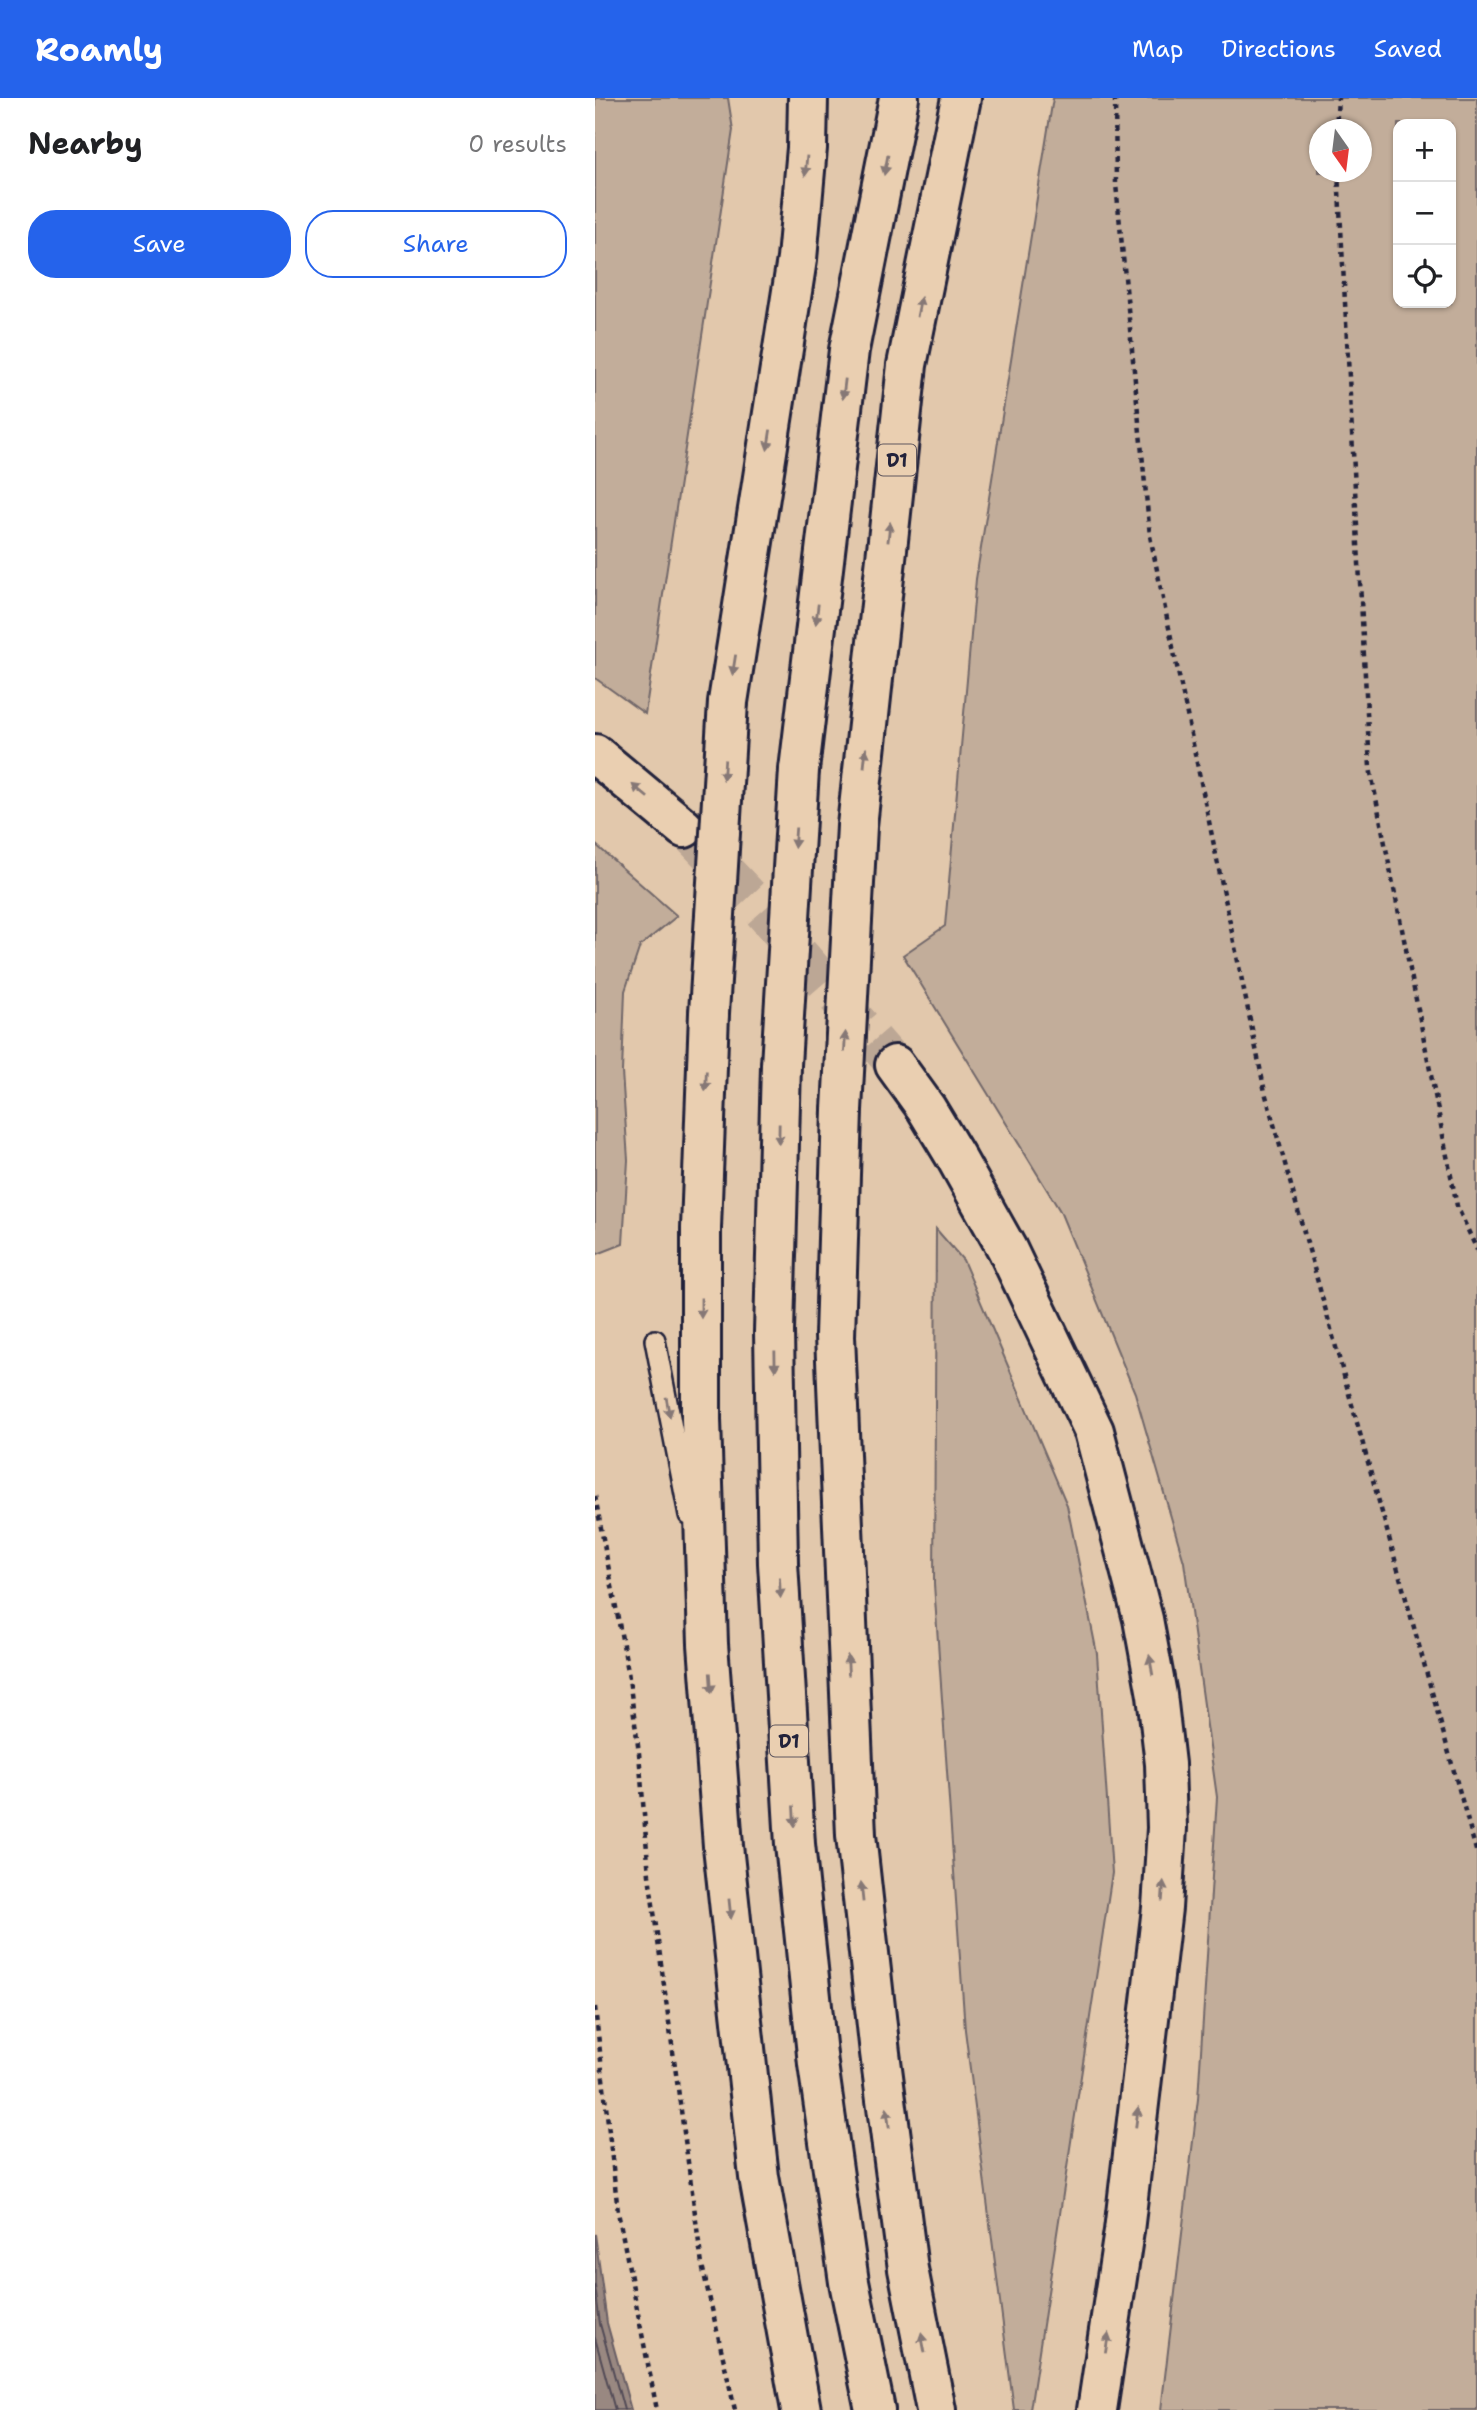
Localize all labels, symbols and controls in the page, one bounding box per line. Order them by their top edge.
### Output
text: Roamly [35,27,163,72]
text: Map [1132,33,1183,65]
text: Directions [1221,33,1336,65]
text: Saved [1374,33,1442,65]
north arrow [1309,119,1372,182]
map controls [1393,119,1456,308]
button: + [1393,119,1456,182]
text: Nearby [28,123,143,164]
text: 0 results [468,129,567,159]
one-way arrow [880,154,891,176]
one-way arrow [800,155,811,177]
button: − [1393,182,1456,245]
button: Save [28,210,291,278]
button: Share [305,210,567,278]
button: locate [1393,245,1456,308]
one-way arrow [914,296,925,318]
one-way arrow [839,378,850,400]
one-way arrow [763,429,774,451]
road number: D1 [878,444,916,476]
one-way arrow [884,521,895,543]
one-way arrow [812,604,823,626]
one-way arrow [728,654,739,676]
one-way arrow [859,747,870,769]
one-way arrow [718,760,729,782]
one-way arrow [631,784,648,799]
one-way arrow [789,828,800,850]
one-way arrow [840,1031,851,1053]
one-way arrow [701,1070,712,1092]
one-way arrow [773,1123,785,1145]
one-way arrow [695,1298,707,1320]
one-way arrow [769,1350,780,1372]
one-way arrow [663,1397,674,1419]
one-way arrow [775,1578,786,1600]
one-way arrow [843,1654,854,1676]
one-way arrow [1146,1654,1157,1676]
one-way arrow [706,1672,717,1694]
road number: D1 [770,1726,808,1756]
one-way arrow [788,1805,799,1827]
one-way arrow [1158,1880,1169,1902]
one-way arrow [857,1881,868,1903]
one-way arrow [724,1898,735,1920]
one-way arrow [1132,2106,1143,2128]
one-way arrow [883,2107,894,2129]
one-way arrow [1102,2331,1113,2353]
one-way arrow [917,2332,928,2354]

